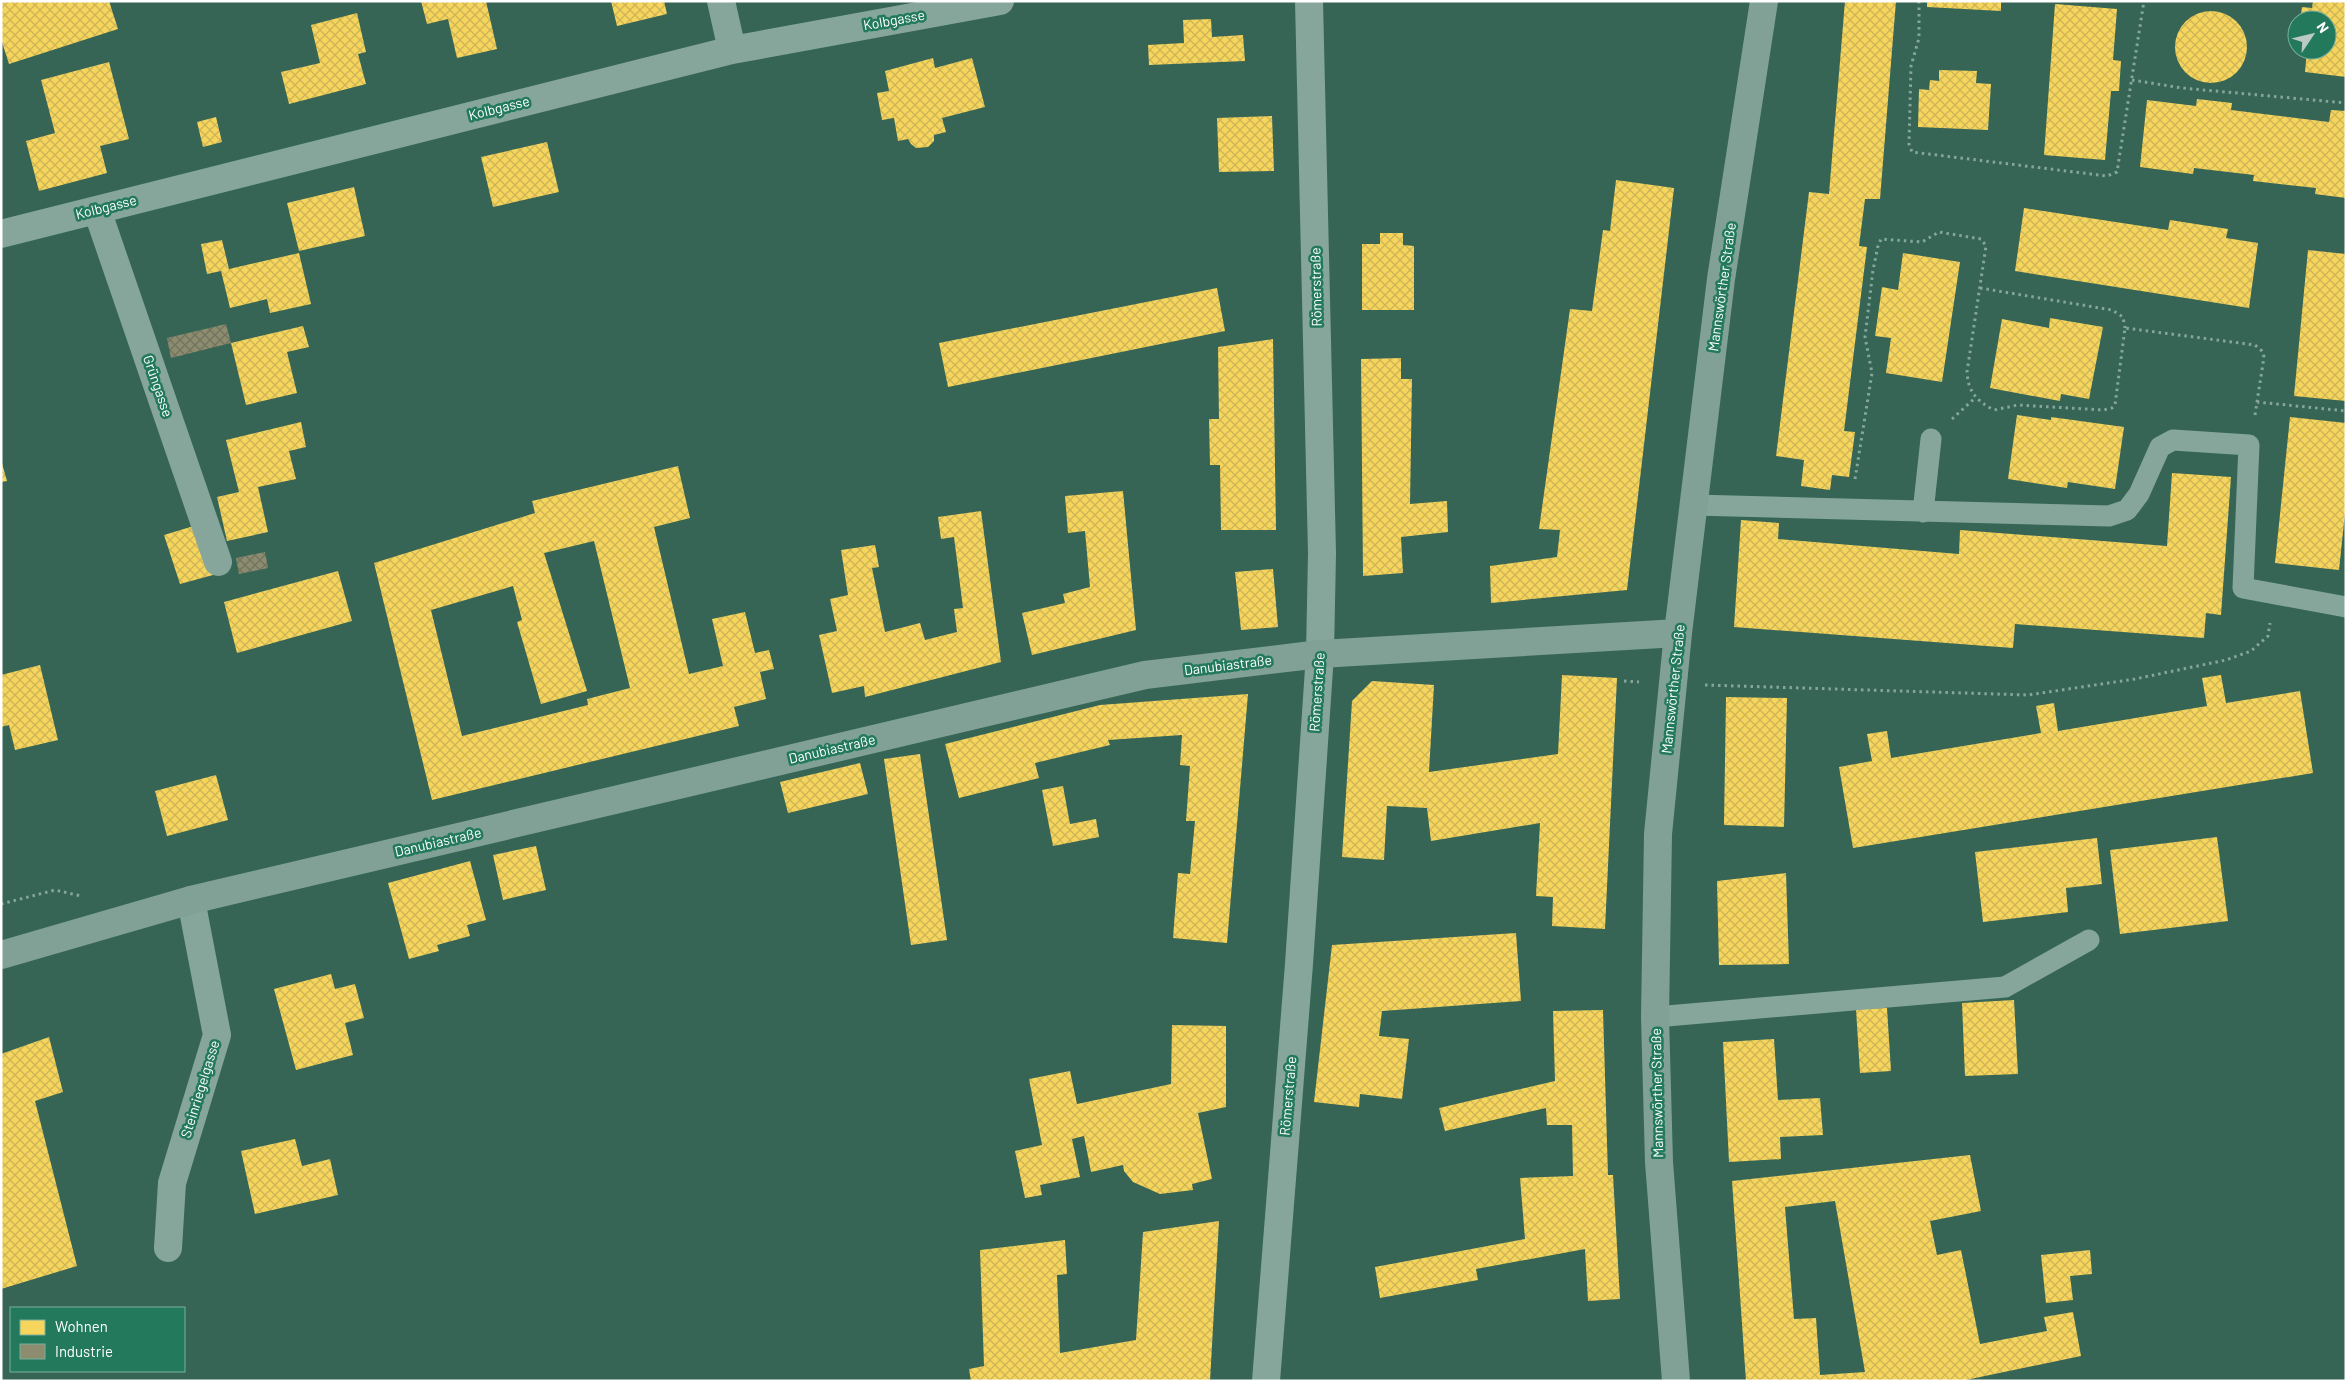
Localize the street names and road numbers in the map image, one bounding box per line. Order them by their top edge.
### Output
street label: Kolbgasse [862,6,926,33]
street label: Kolbgasse [467,92,531,123]
street label: Kolbgasse [74,191,138,222]
street label: Mannswörther Straße [1704,221,1739,352]
street label: Römerstraße [1306,247,1325,327]
street label: Grüngasse [140,353,177,419]
street label: Mannswörther Straße [1657,623,1688,754]
street label: Danubiastraße [1183,651,1273,678]
street label: Römerstraße [1305,652,1328,732]
street label: Danubiastraße [787,730,877,767]
street label: Danubiastraße [393,823,483,860]
street label: Mannswörther Straße [1647,1028,1666,1158]
street label: Steinriegelgasse [177,1038,222,1140]
street label: Römerstraße [1276,1056,1299,1136]

